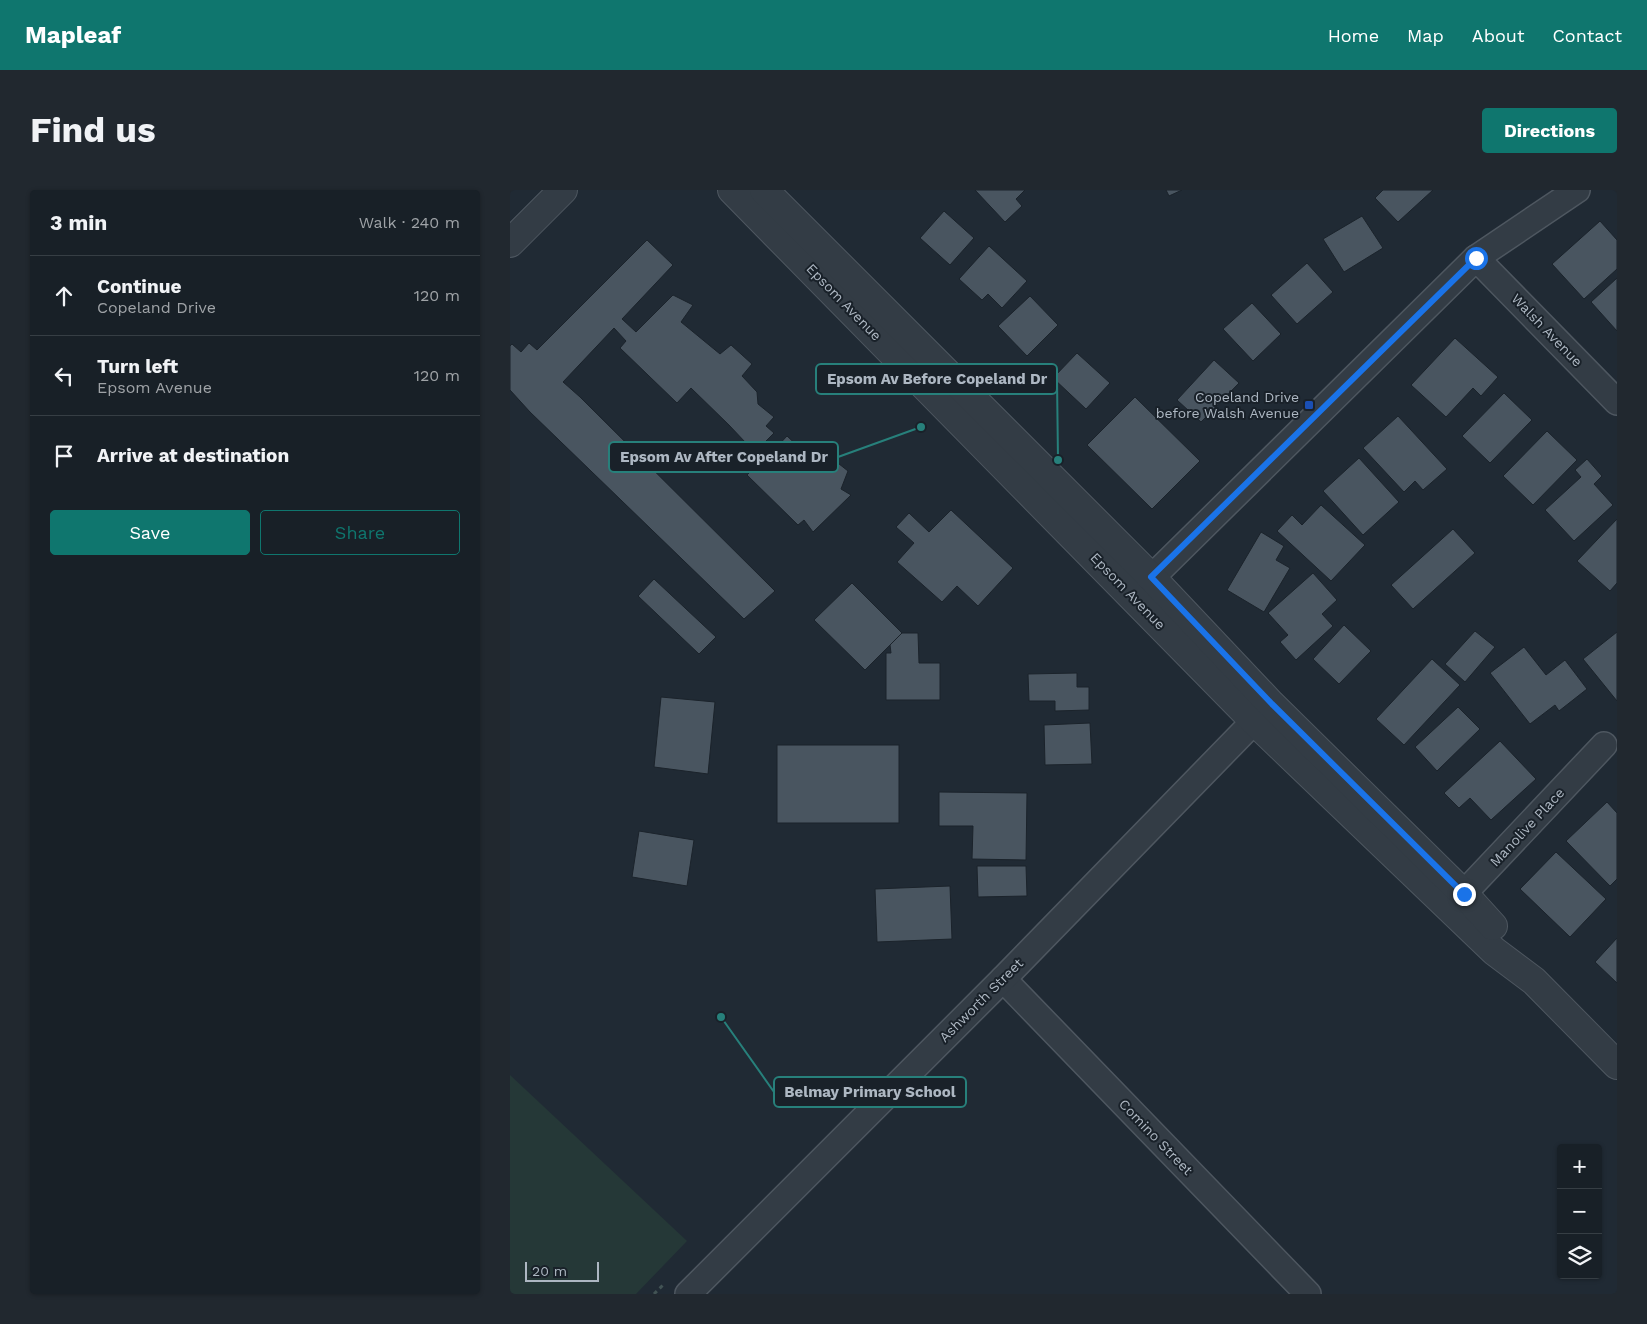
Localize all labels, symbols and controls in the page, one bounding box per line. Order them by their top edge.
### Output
text: Mapleaf [25,21,121,49]
text: Home [1328,25,1379,46]
text: Map [1407,25,1444,46]
text: About [1472,25,1524,46]
text: Contact [1552,25,1622,46]
button: Directions [1482,108,1617,153]
text: Find us [30,109,156,151]
text: 3 min [50,210,107,235]
text: Walk · 240 m [359,213,460,232]
route start [1465,247,1488,270]
street label: Epsom Avenue [803,260,885,344]
text: Continue [97,275,181,298]
icon: ahead [50,282,78,310]
text: 120 m [414,286,460,305]
street label: Walsh Avenue [1508,290,1586,370]
text: Copeland Drive [97,298,216,317]
text: Turn left [97,355,178,378]
icon: left [50,362,78,390]
callout: Epsom Av Before Copeland Dr [816,364,1057,394]
text: 120 m [414,366,460,385]
text: Epsom Av Before Copeland Dr [827,370,1048,388]
text: Epsom Avenue [97,378,212,397]
place label: Copeland Drive before Walsh Avenue [1156,389,1299,421]
marker: Copeland Drive before Walsh Avenue [1303,399,1315,411]
icon: arrive [50,442,78,470]
callout: Epsom Av After Copeland Dr [609,442,838,472]
text: Arrive at destination [97,444,289,467]
text: Epsom Av After Copeland Dr [620,448,829,466]
button: Save [50,510,250,555]
button: Share [260,510,460,555]
street label: Epsom Avenue [1087,549,1169,633]
street label: Manolive Place [1486,784,1568,870]
route end [1453,883,1476,906]
street label: Ashworth Street [936,955,1026,1045]
callout: Belmay Primary School [774,1077,966,1107]
text: Belmay Primary School [784,1083,956,1101]
street label: Comino Street [1116,1096,1196,1178]
map controls [1557,1144,1602,1279]
button: + [1557,1144,1602,1189]
button: − [1557,1189,1602,1234]
button: layers [1557,1234,1602,1279]
scale bar [525,1259,599,1282]
text: 20 m [532,1263,567,1279]

